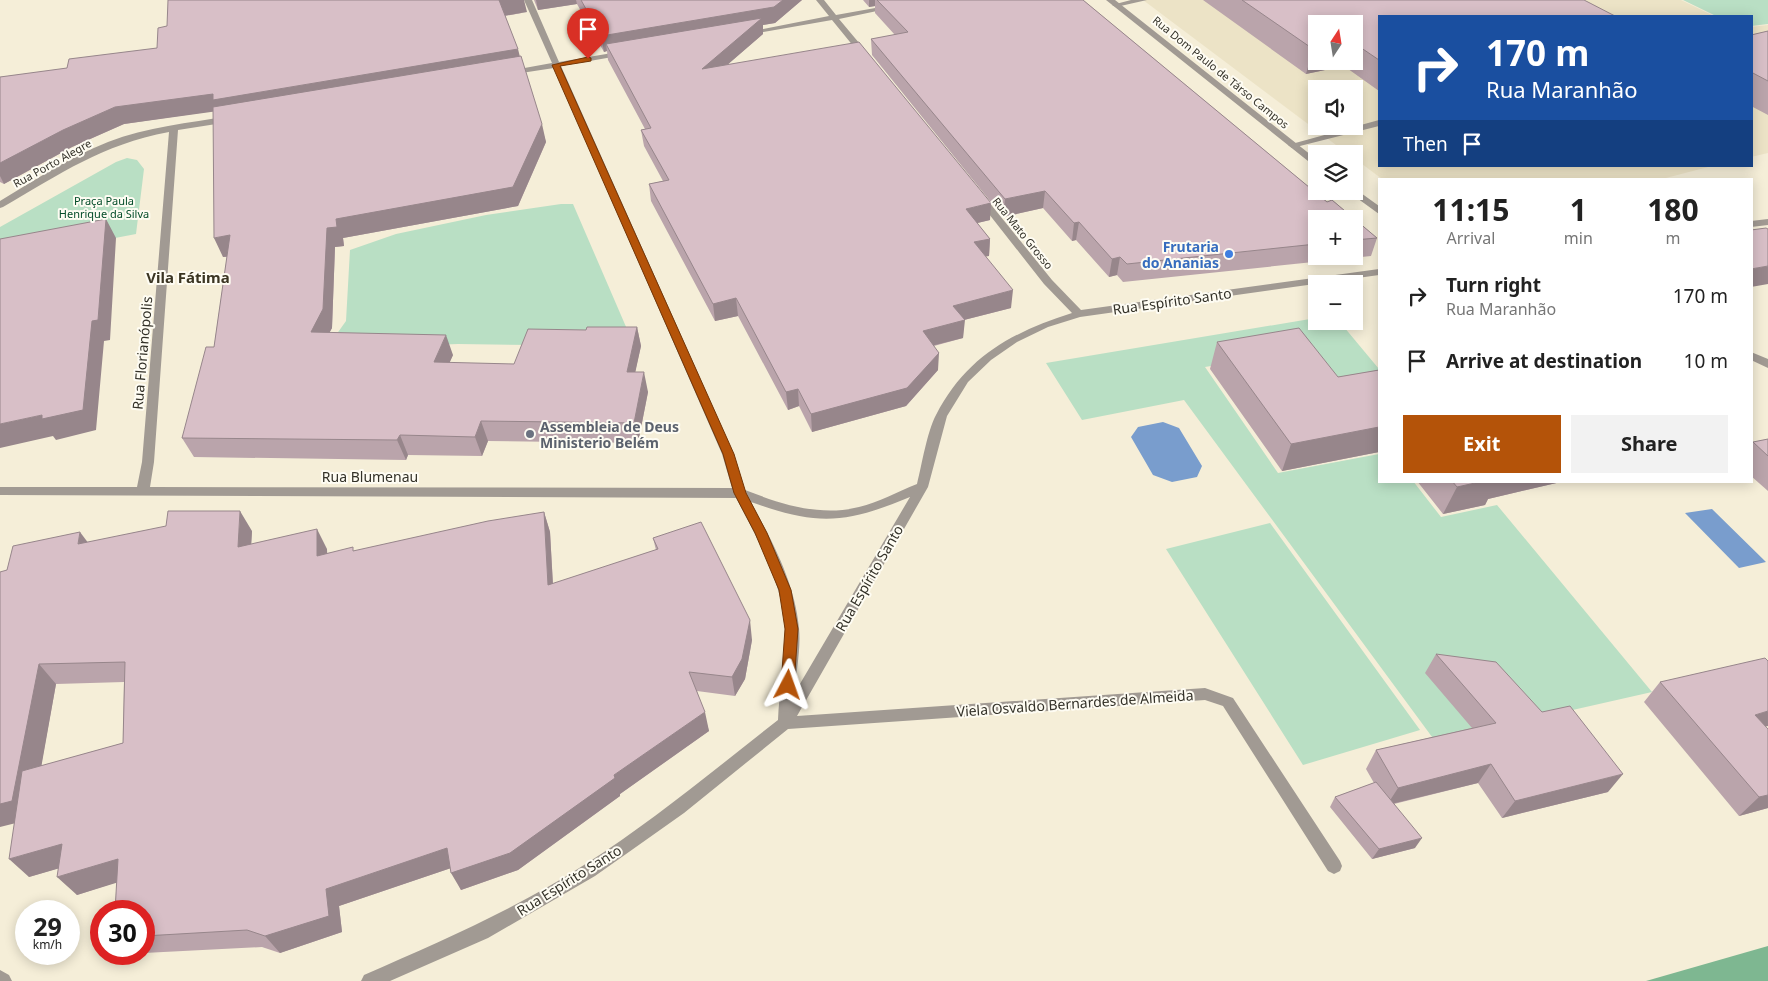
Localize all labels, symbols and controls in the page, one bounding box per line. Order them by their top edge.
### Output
pin [567,8,609,59]
street label: Rua Dom Paulo de Társo Campos [1150,12,1292,132]
icon: arrive [574,15,602,43]
north arrow [1308,15,1362,70]
map controls [1308,15,1363,330]
text: 170 m [1486,29,1589,76]
icon: right [1403,35,1468,100]
text: Rua Maranhão [1486,74,1637,104]
button: sound [1308,80,1363,135]
icon: arrive [1458,130,1486,158]
text: Then [1403,131,1448,157]
street label: Rua Porto Alegre [10,135,94,191]
button: layers [1308,145,1363,200]
text: 11:15 [1432,189,1509,230]
text: 1 [1570,189,1587,230]
text: 180 [1647,189,1699,230]
park label: Praça Paula Henrique da Silva [59,193,149,221]
street label: Rua Mato Grosso [989,194,1057,272]
button: + [1308,210,1363,265]
text: Arrival [1446,227,1495,249]
text: min [1564,227,1593,249]
text: m [1665,227,1680,249]
place label: Frutaria do Ananias [1142,237,1219,272]
marker: Frutaria do Ananias [1223,248,1235,260]
district label: Vila Fátima [146,267,230,287]
text: Turn right [1446,272,1541,298]
button: − [1308,275,1363,330]
icon: right [1403,282,1431,310]
street label: Rua Espírito Santo [1111,283,1233,319]
text: 170 m [1673,283,1728,309]
street label: Rua Florianópolis [128,295,156,410]
text: Rua Maranhão [1446,298,1556,320]
icon: arrive [1403,347,1431,375]
text: Arrive at destination [1446,348,1642,374]
text: 10 m [1684,348,1728,374]
button: Exit [1403,415,1561,473]
button: Share [1571,415,1728,473]
place label: Assembleia de Deus Ministerio Belém [540,417,679,452]
marker: Assembleia de Deus Ministerio Belém [524,428,536,440]
street label: Rua Blumenau [322,467,418,486]
street label: Rua Espírito Santo [831,521,907,635]
position arrow [761,658,813,710]
street label: Viela Osvaldo Bernardes de Almeida [956,685,1194,721]
street label: Rua Espírito Santo [513,840,625,920]
speed limit sign: 30 [90,900,155,965]
text: 29 [33,909,62,943]
text: km/h [33,936,62,953]

